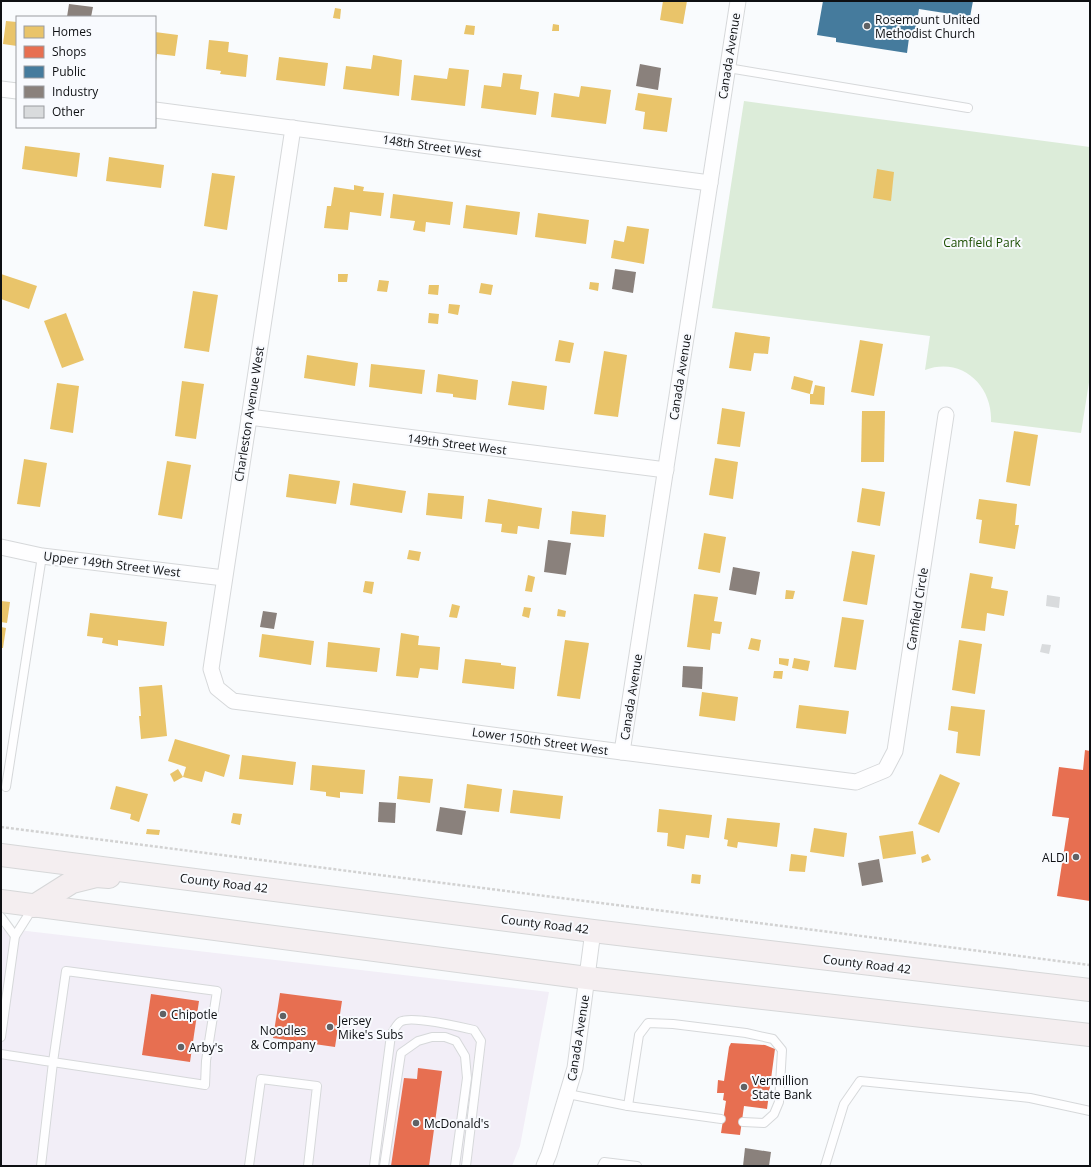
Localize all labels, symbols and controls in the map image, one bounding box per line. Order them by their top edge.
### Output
street label: Canada Avenue [714,11,744,100]
place label: Rosemount United Methodist Church [875,11,980,42]
legend [16,16,156,128]
marker: Rosemount United Methodist Church [862,21,872,31]
text: Homes [52,23,92,40]
text: Shops [52,43,87,60]
text: Public [52,63,86,80]
text: Industry [52,83,99,100]
text: Other [52,103,85,120]
street label: 148th Street West [381,131,483,161]
park label: Camfield Park [943,234,1022,251]
street label: Canada Avenue [665,332,695,421]
street label: Charleston Avenue West [230,345,268,483]
street label: 149th Street West [406,429,508,459]
street label: Upper 149th Street West [42,547,182,581]
street label: Camfield Circle [902,566,932,652]
street label: Canada Avenue [616,652,646,741]
street label: Lower 150th Street West [471,723,609,759]
place label: ALDI [1042,849,1068,866]
marker: ALDI [1071,852,1081,862]
street label: County Road 42 [179,869,269,897]
street label: County Road 42 [500,910,590,938]
street label: County Road 42 [822,950,912,978]
street label: Canada Avenue [563,993,593,1082]
place label: Chipotle [171,1006,218,1023]
marker: Chipotle [158,1009,168,1019]
marker: Noodles & Company [278,1011,288,1021]
place label: Jersey Mike's Subs [337,1012,404,1043]
place label: Noodles & Company [250,1022,317,1053]
marker: Jersey Mike's Subs [325,1022,335,1032]
place label: Arby's [189,1039,223,1056]
marker: Arby's [176,1042,186,1052]
place label: Vermillion State Bank [752,1072,812,1103]
marker: Vermillion State Bank [739,1082,749,1092]
place label: McDonald's [424,1115,489,1132]
marker: McDonald's [411,1118,421,1128]

